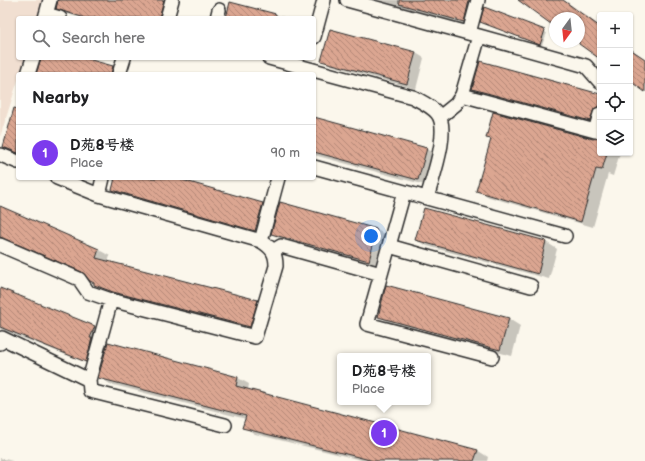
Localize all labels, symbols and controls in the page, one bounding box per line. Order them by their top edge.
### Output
north arrow [549,12,585,48]
map controls [597,12,633,156]
button: + [597,12,633,48]
search box [16,16,316,60]
icon: search [30,27,52,49]
text: Search here [62,29,145,48]
button: − [597,48,633,84]
button: locate [597,84,633,120]
text: Nearby [32,88,89,108]
button: layers [597,120,633,156]
text: D苑8号楼 [70,136,134,155]
text: 1 [42,145,48,161]
text: 90 m [271,145,300,161]
text: Place [70,155,103,171]
your location [361,226,381,246]
popup [337,353,431,405]
text: D苑8号楼 [352,362,416,381]
text: Place [352,381,385,397]
pin: 1 [371,418,397,448]

